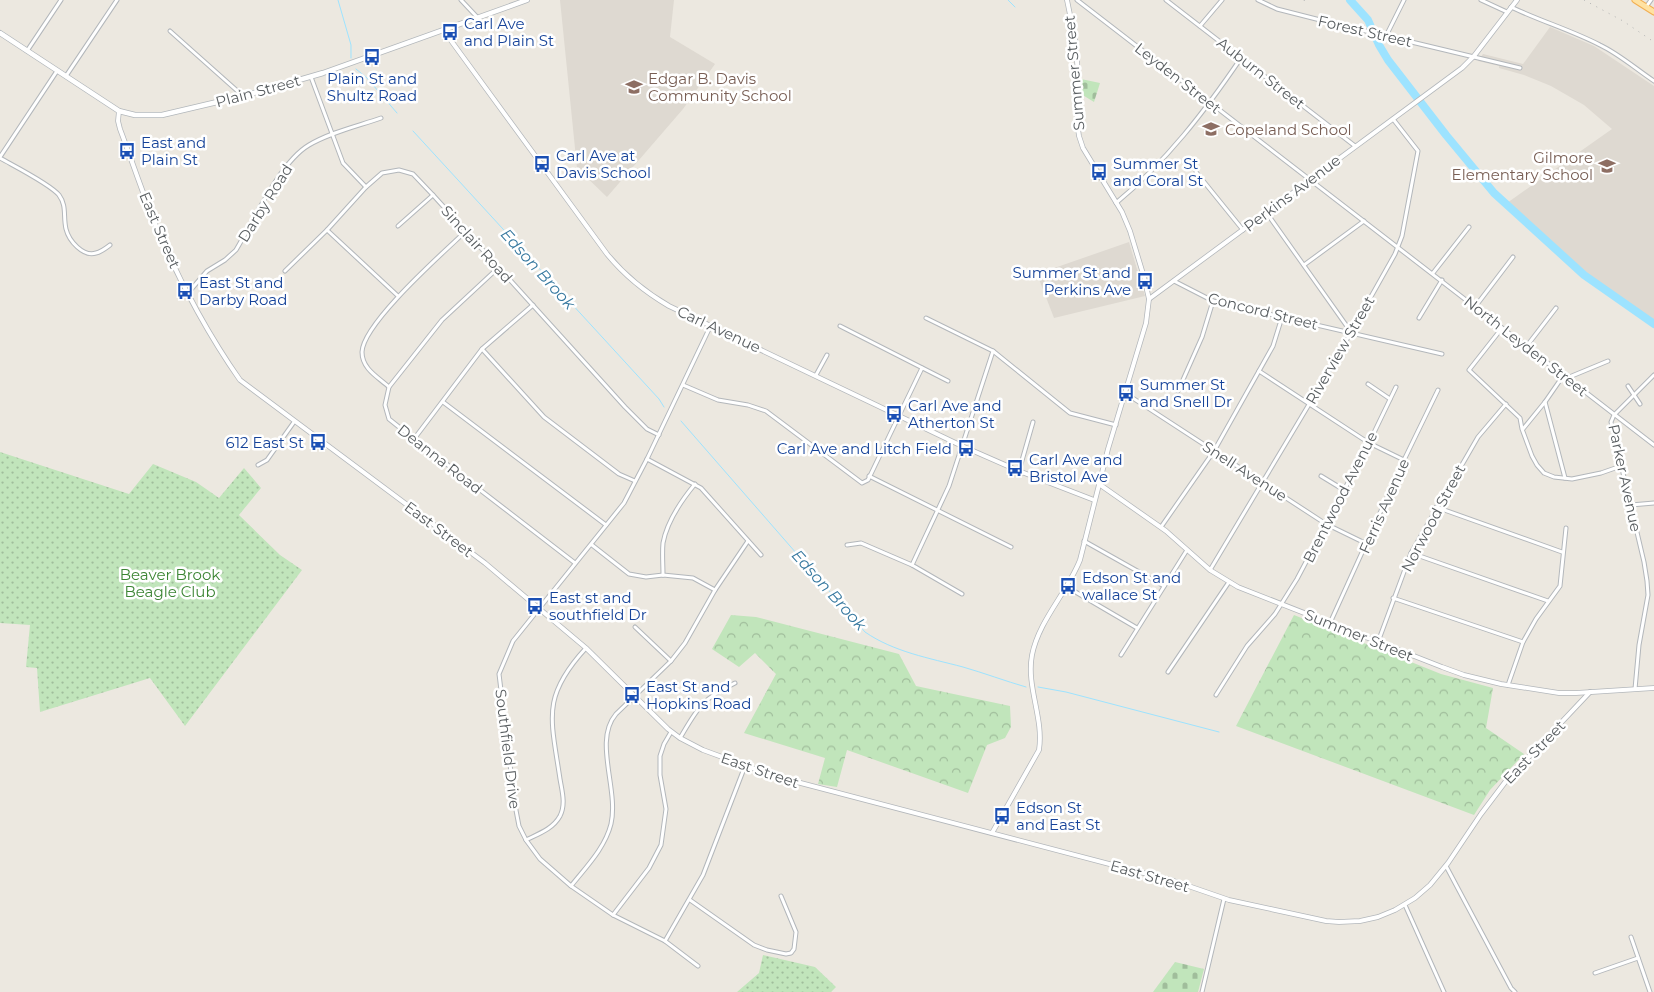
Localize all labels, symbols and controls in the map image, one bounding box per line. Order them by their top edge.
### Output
street label: Forest Street [1316,11,1414,51]
place label: Carl Ave and Plain St [464,14,554,50]
street label: Summer Street [1060,15,1088,131]
bus stop icon: Carl Ave and Plain St [440,22,460,42]
street label: Auburn Street [1213,33,1309,113]
street label: Leyden Street [1131,38,1225,118]
bus stop icon: Plain St and Shultz Road [362,47,382,67]
place label: Plain St and Shultz Road [327,69,417,105]
place label: Edgar B. Davis Community School [648,69,792,105]
street label: Plain Street [213,71,303,111]
school or university icon: Edgar B. Davis Community School [624,77,644,97]
school or university icon: Copeland School [1201,119,1221,139]
place label: Copeland School [1225,120,1352,139]
place label: East and Plain St [141,133,206,169]
bus stop icon: East and Plain St [117,141,137,161]
place label: Carl Ave at Davis School [556,146,651,182]
place label: Gilmore Elementary School [1452,148,1593,184]
street label: Perkins Avenue [1240,150,1344,236]
bus stop icon: Carl Ave at Davis School [532,154,552,174]
place label: Summer St and Coral St [1113,154,1203,190]
school or university icon: Gilmore Elementary School [1597,156,1617,176]
street label: Darby Road [234,160,296,246]
bus stop icon: Summer St and Coral St [1089,162,1109,182]
street label: East Street [135,189,185,271]
street label: Sinclair Road [437,201,517,287]
water label: Edson Brook [497,225,580,314]
place label: Summer St and Perkins Ave [1012,263,1131,299]
bus stop icon: Summer St and Perkins Ave [1135,271,1155,291]
place label: East St and Darby Road [199,273,287,309]
bus stop icon: East St and Darby Road [175,281,195,301]
street label: Concord Street [1206,288,1320,334]
street label: North Leyden Street [1460,292,1592,400]
street label: Riverview Street [1301,293,1379,407]
street label: Carl Avenue [674,301,764,357]
place label: Summer St and Snell Dr [1140,375,1232,411]
bus stop icon: Summer St and Snell Dr [1116,383,1136,403]
place label: Carl Ave and Atherton St [908,396,1002,432]
bus stop icon: Carl Ave and Atherton St [884,404,904,424]
street label: Deanna Road [394,420,486,498]
street label: Parker Avenue [1604,422,1646,534]
street label: Brentwood Avenue [1299,428,1381,566]
bus stop icon: 612 East St [308,432,328,452]
place label: 612 East St [226,433,304,452]
street label: Snell Avenue [1199,437,1291,505]
bus stop icon: Carl Ave and Litch Field [956,438,976,458]
place label: Carl Ave and Litch Field [777,439,952,458]
place label: Carl Ave and Bristol Ave [1029,450,1123,486]
street label: Ferris Avenue [1355,456,1413,556]
bus stop icon: Carl Ave and Bristol Ave [1005,458,1025,478]
street label: Norwood Street [1397,461,1469,575]
street label: East Street [401,497,477,561]
water label: Edson Brook [788,546,871,635]
park label: Beaver Brook Beagle Club [120,565,220,601]
place label: Edson St and wallace St [1082,568,1181,604]
bus stop icon: Edson St and wallace St [1058,576,1078,596]
place label: East st and southfield Dr [549,588,647,624]
bus stop icon: East st and southfield Dr [525,596,545,616]
street label: Summer Street [1302,605,1416,665]
place label: East St and Hopkins Road [646,677,751,713]
bus stop icon: East St and Hopkins Road [622,685,642,705]
street label: Southfield Drive [491,688,525,810]
street label: East Street [1499,716,1569,788]
street label: East Street [718,748,802,792]
place label: Edson St and East St [1016,798,1101,834]
bus stop icon: Edson St and East St [992,806,1012,826]
street label: East Street [1108,856,1192,896]

